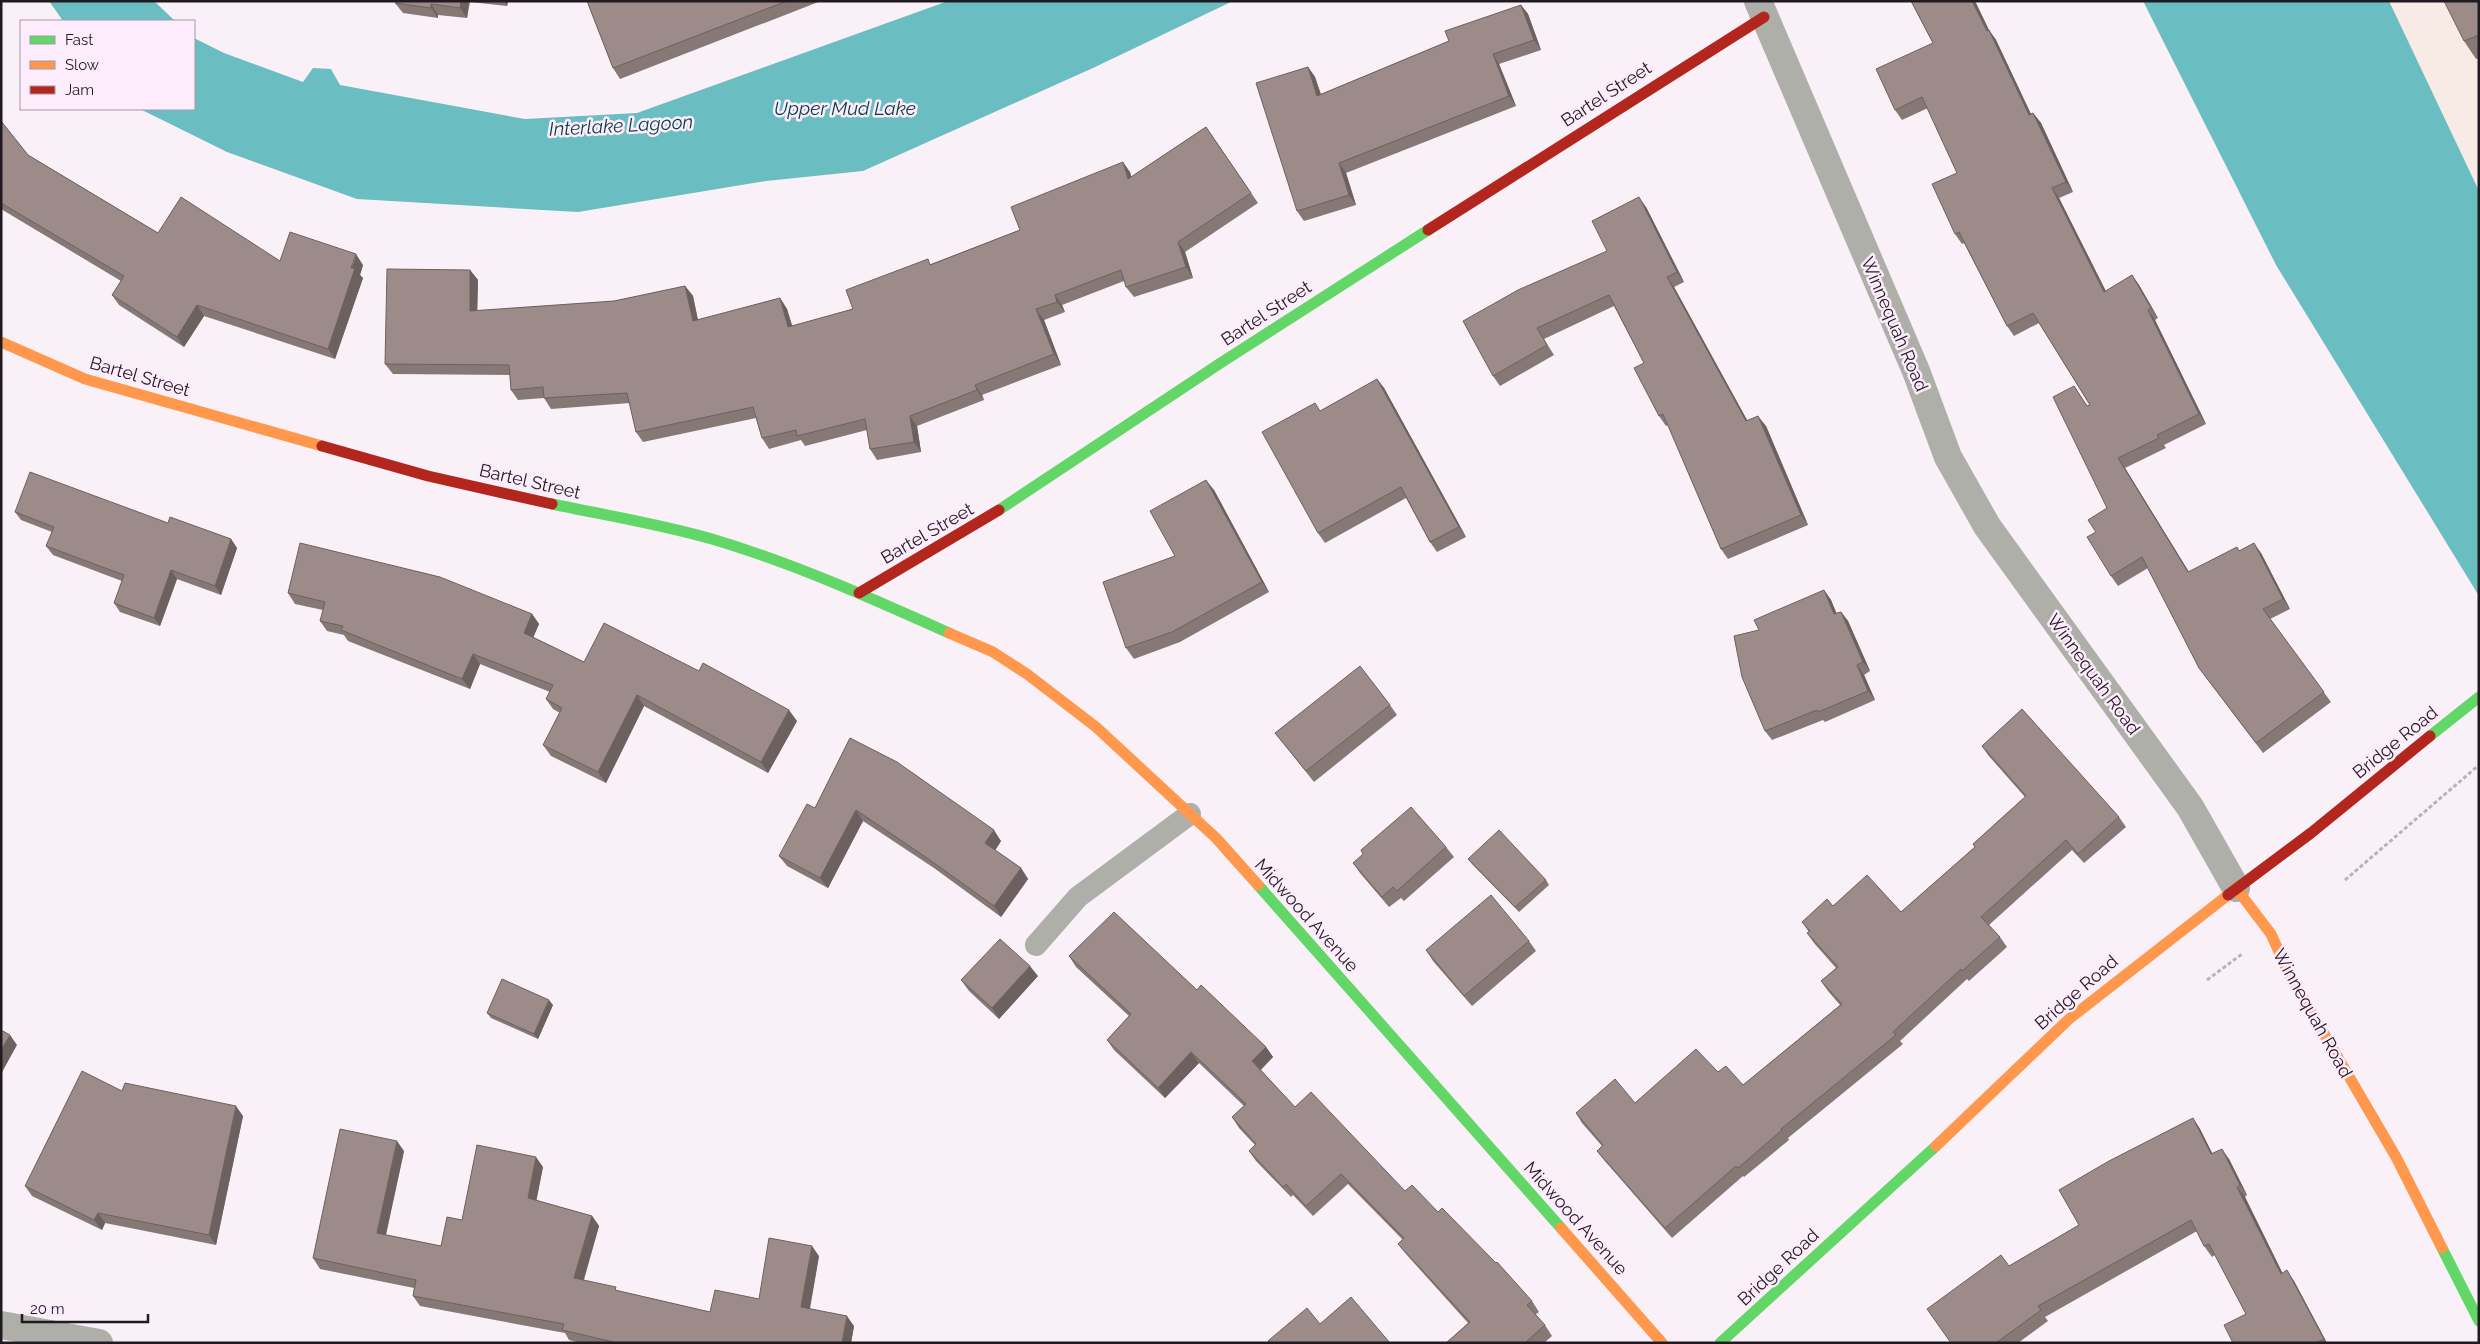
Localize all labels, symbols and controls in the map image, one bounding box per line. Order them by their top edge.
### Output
legend [20,20,195,110]
text: Fast [65,31,93,49]
text: Slow [65,56,99,74]
street label: Bartel Street [1557,57,1655,131]
text: Jam [65,81,94,99]
water label: Upper Mud Lake [774,97,916,119]
water label: Interlake Lagoon [548,110,694,140]
street label: Winnequah Road [1857,254,1933,394]
street label: Bartel Street [1217,276,1315,350]
street label: Bartel Street [87,352,193,400]
street label: Bartel Street [477,459,583,503]
street label: Bartel Street [877,498,977,568]
street label: Winnequah Road [2043,610,2145,738]
street label: Bridge Road [2348,701,2442,783]
street label: Midwood Avenue [1251,854,1364,976]
street label: Winnequah Road [2269,945,2357,1081]
street label: Bridge Road [2030,950,2122,1034]
street label: Midwood Avenue [1520,1157,1633,1279]
street label: Bridge Road [1733,1224,1823,1310]
scale bar [22,1292,149,1324]
text: 20 m [30,1300,65,1318]

